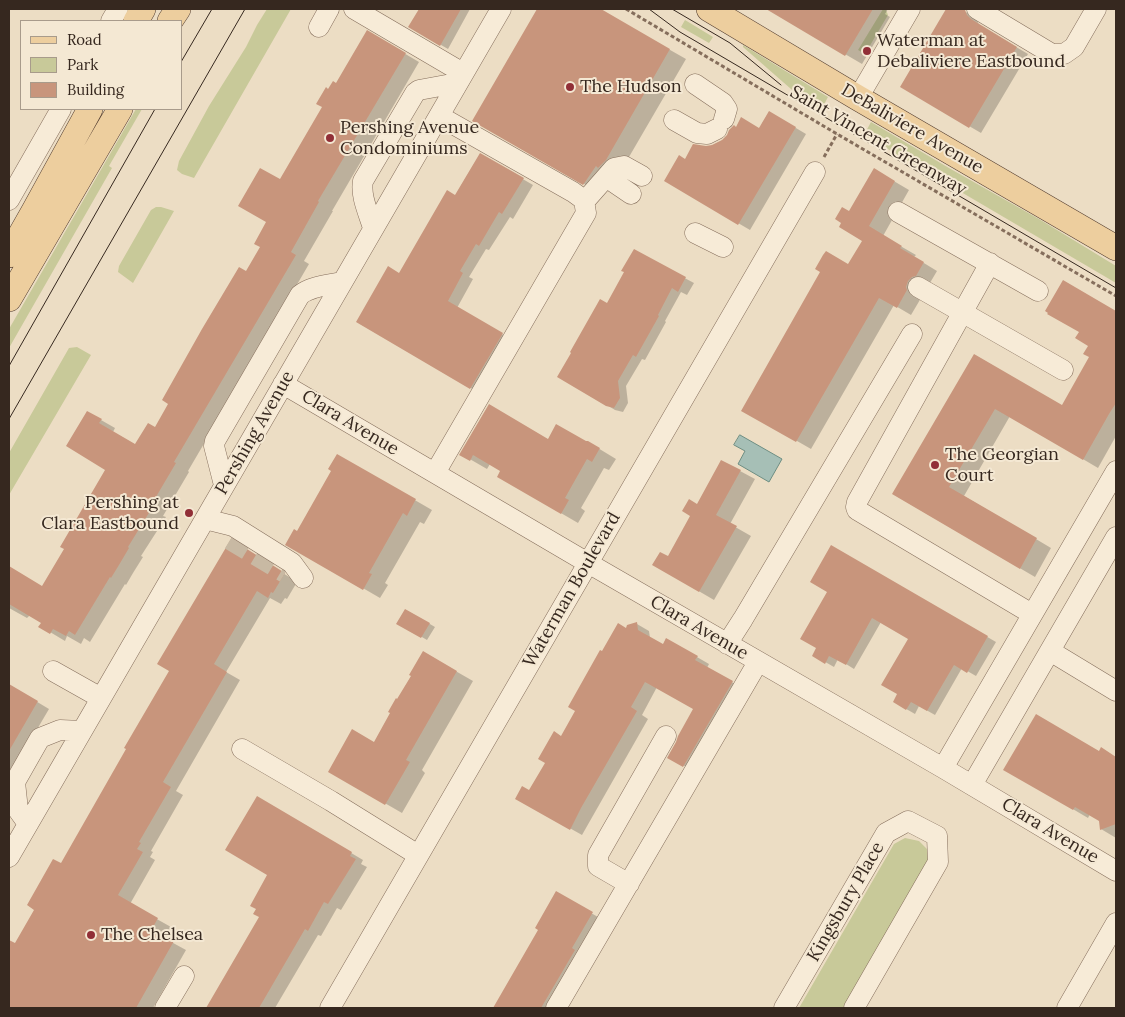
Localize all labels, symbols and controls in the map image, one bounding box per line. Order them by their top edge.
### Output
legend [20,20,182,110]
text: Road [67,30,102,49]
place label: Waterman at Debaliviere Eastbound [877,30,1065,72]
marker: Waterman at Debaliviere Eastbound [861,45,873,57]
text: Park [67,55,98,74]
place label: The Hudson [580,76,682,98]
text: Building [67,80,124,99]
street label: DeBaliviere Avenue [837,80,987,178]
marker: The Hudson [564,81,576,93]
street label: Saint Vincent Greenway [786,82,970,200]
place label: Pershing Avenue Condominiums [340,117,479,160]
marker: Pershing Avenue Condominiums [324,132,336,144]
street label: Pershing Avenue [211,367,299,499]
street label: Clara Avenue [297,386,403,460]
place label: The Georgian Court [945,444,1059,486]
marker: The Georgian Court [929,459,941,471]
place label: Pershing at Clara Eastbound [41,492,179,534]
marker: Pershing at Clara Eastbound [183,507,195,519]
street label: Waterman Boulevard [519,509,625,671]
street label: Clara Avenue [646,591,752,665]
street label: Clara Avenue [997,794,1103,868]
street label: Kingsbury Place [803,838,889,966]
place label: The Chelsea [101,924,203,946]
marker: The Chelsea [85,929,97,941]

